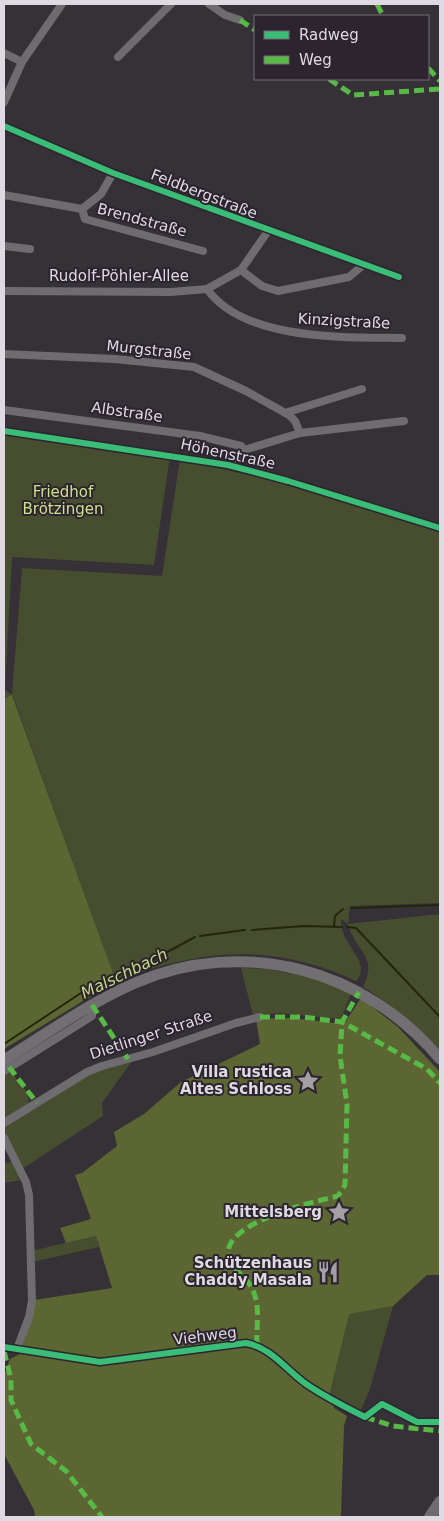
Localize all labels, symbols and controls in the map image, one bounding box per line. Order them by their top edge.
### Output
legend [254,15,429,80]
text: Radweg [299,26,359,44]
text: Weg [299,51,332,69]
street label: Feldbergstraße [148,165,260,223]
street label: Brendstraße [95,199,189,241]
street label: Rudolf-Pöhler-Allee [49,267,189,285]
street label: Kinzigstraße [297,310,391,332]
street label: Murgstraße [105,337,193,363]
street label: Albstraße [90,398,164,426]
street label: Höhenstraße [179,435,277,473]
park label: Friedhof Brötzingen [23,483,104,518]
water label: Malschbach [78,944,171,1003]
street label: Dietlinger Straße [87,1007,215,1063]
place label: Villa rustica Altes Schloss [180,1063,292,1098]
place icon: Villa rustica Altes Schloss [295,1068,321,1094]
place icon: Mittelsberg [326,1199,352,1225]
place label: Mittelsberg [224,1203,322,1221]
place label: Schützenhaus Chaddy Masala [184,1254,312,1289]
restaurant icon: Schützenhaus Chaddy Masala [315,1259,341,1285]
street label: Viehweg [172,1323,238,1349]

